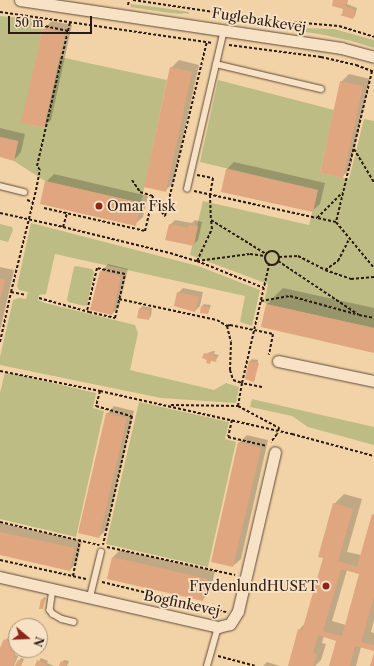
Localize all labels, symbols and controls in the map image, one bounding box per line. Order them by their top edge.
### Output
street label: Fuglebakkevej [211,4,307,36]
scale bar [10,8,94,34]
text: 50 m [15,15,44,30]
place label: Omar Fisk [107,198,176,214]
marker: Omar Fisk [94,201,104,211]
place label: FrydenlundHUSET [189,578,318,594]
marker: FrydenlundHUSET [321,581,331,591]
street label: Bogfinkevej [142,587,222,619]
north arrow [8,618,48,658]
text: N [30,635,47,648]

